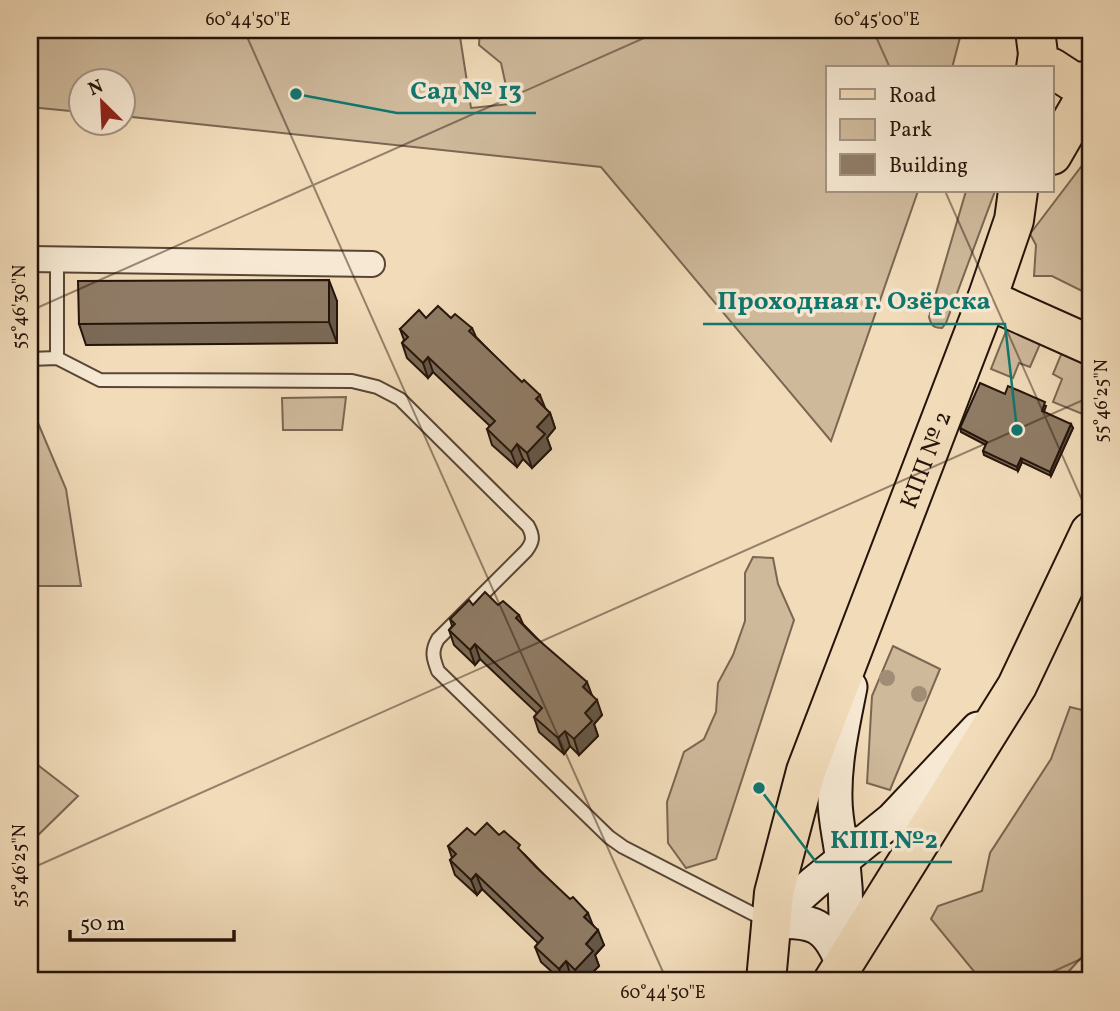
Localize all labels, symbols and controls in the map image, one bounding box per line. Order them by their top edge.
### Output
text: 60°44'50"E [205,8,291,33]
text: 60°45'00"E [834,8,920,33]
north arrow [66,66,136,136]
callout: Сад № 13 [397,66,536,113]
legend [826,66,1054,192]
text: N [84,74,108,103]
text: Сад № 13 [410,74,522,110]
text: Road [889,82,936,111]
text: Park [889,116,932,145]
text: Building [889,152,968,181]
text: 55°46'30"N [8,265,33,349]
callout: Проходная г. Озёрска [703,277,1005,324]
text: Проходная г. Озёрска [717,284,991,320]
text: 55°46'25"N [1090,359,1115,443]
street label: КПП № 2 [893,406,961,514]
callout: КПП №2 [816,815,952,862]
text: КПП №2 [830,823,938,859]
text: 55°46'25"N [8,824,33,908]
scale bar [70,899,234,943]
text: 50 m [80,910,125,939]
text: 60°44'50"E [620,981,706,1006]

